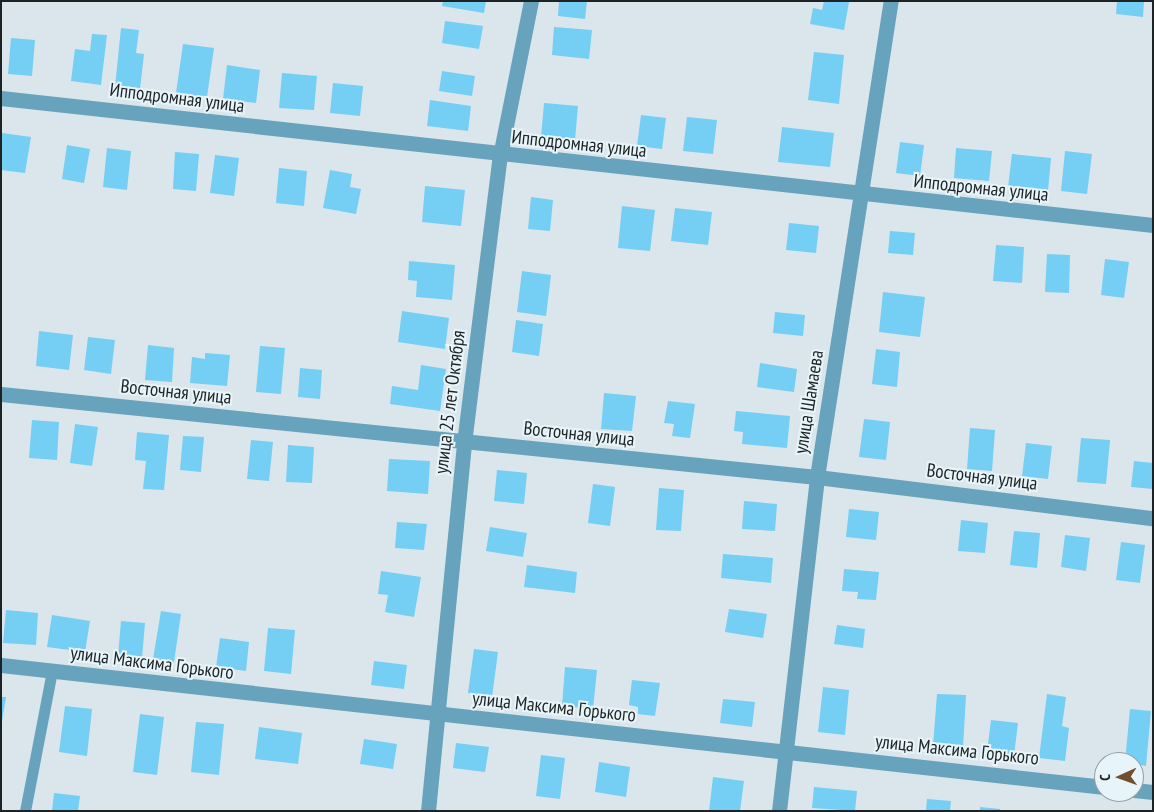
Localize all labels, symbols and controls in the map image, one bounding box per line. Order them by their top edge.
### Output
street label: Ипподромная улица [108,78,246,118]
street label: Ипподромная улица [510,126,648,162]
street label: Ипподромная улица [912,170,1050,206]
street label: улица 25 лет Октября [430,329,470,475]
street label: улица Шамаева [790,349,828,455]
street label: Восточная улица [119,375,233,409]
street label: Восточная улица [522,417,636,451]
street label: Восточная улица [925,459,1039,495]
street label: улица Максима Горького [69,642,235,684]
street label: улица Максима Горького [471,687,637,727]
street label: улица Максима Горького [874,730,1040,770]
north arrow [1094,752,1144,802]
text: С [1096,774,1114,781]

